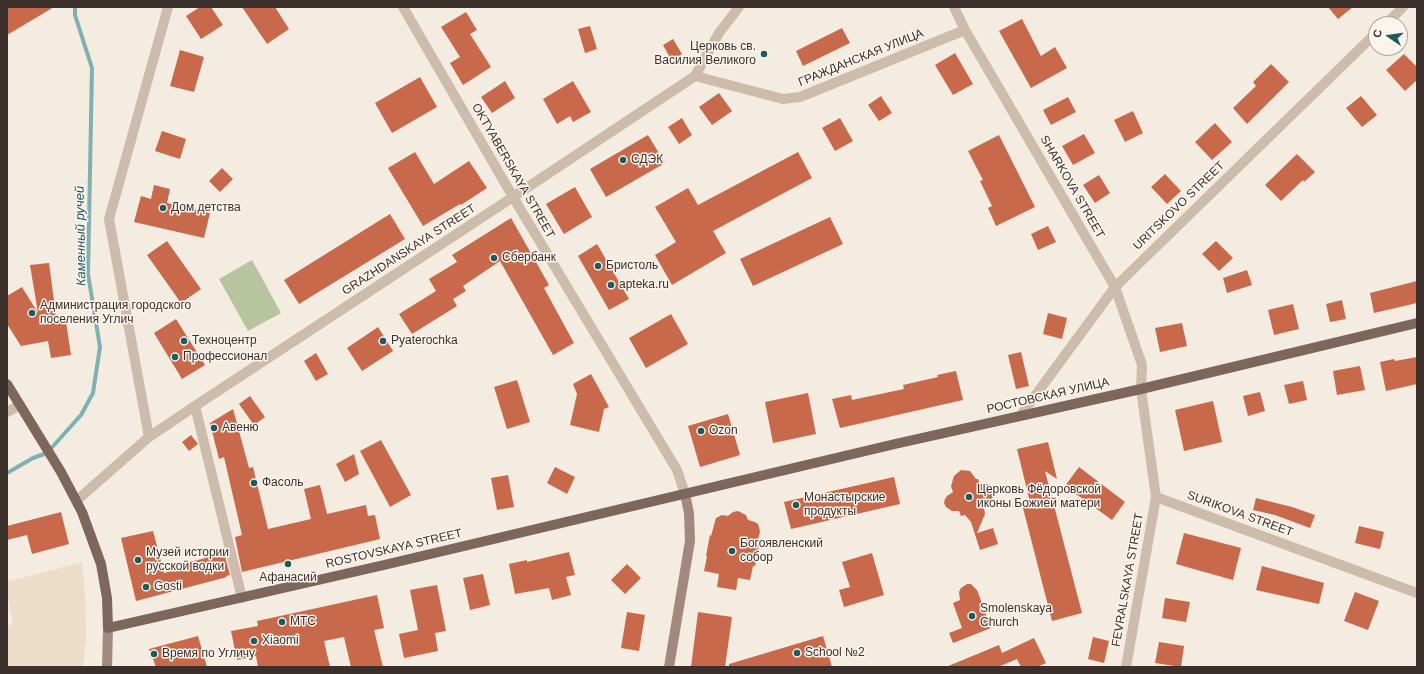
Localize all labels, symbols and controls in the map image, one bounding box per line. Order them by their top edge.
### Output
north arrow [1368,16,1408,56]
street label: ГРАЖДАНСКАЯ УЛИЦА [796,26,926,90]
text: С [1371,28,1384,39]
place label: Церковь св. Василия Великого [654,40,756,68]
marker: Церковь св. Василия Великого [759,49,769,59]
street label: OKTYABERSKAYA STREET [468,101,558,241]
street label: SHARKOVA STREET [1037,133,1107,241]
place label: СДЭК [631,153,663,167]
marker: СДЭК [618,155,628,165]
street label: URITSKOVO STREET [1130,159,1228,253]
water label: Каменный ручей [72,186,90,286]
place label: Дом детства [171,201,241,215]
street label: GRAZHDANSKAYA STREET [340,201,478,299]
marker: Дом детства [158,203,168,213]
place label: Сбербанк [502,251,556,265]
marker: Сбербанк [489,253,499,263]
place label: Бристоль [606,259,658,273]
marker: Бристоль [593,261,603,271]
place label: apteka.ru [619,278,669,292]
marker: apteka.ru [606,280,616,290]
place label: Администрация городского поселения Углич [40,299,191,327]
marker: Администрация городского поселения Углич [27,308,37,318]
place label: Техноцентр [192,334,257,348]
place label: Pyaterochka [391,334,458,348]
marker: Техноцентр [179,336,189,346]
marker: Pyaterochka [378,336,388,346]
place label: Профессионал [183,350,267,364]
marker: Профессионал [170,352,180,362]
street label: РОСТОВСКАЯ УЛИЦА [985,375,1111,417]
place label: Авеню [222,421,259,435]
marker: Авеню [209,423,219,433]
place label: Ozon [709,424,738,438]
marker: Ozon [696,426,706,436]
place label: Фасоль [262,476,304,490]
marker: Фасоль [249,478,259,488]
place label: Церковь Фёдоровской иконы Божией матери [977,483,1101,511]
street label: SURIKOVA STREET [1185,488,1295,540]
place label: Монастырские продукты [804,491,886,519]
marker: Церковь Фёдоровской иконы Божией матери [964,492,974,502]
marker: Монастырские продукты [791,500,801,510]
street label: FEVRALSKAYA STREET [1109,512,1147,648]
street label: ROSTOVSKAYA STREET [324,526,464,572]
place label: Богоявленский собор [740,537,823,565]
place label: Музей истории русской водки [146,546,229,574]
marker: Богоявленский собор [727,546,737,556]
marker: Музей истории русской водки [133,555,143,565]
marker: Афанасий [283,559,293,569]
place label: Афанасий [259,571,317,585]
place label: Gosti [154,580,182,594]
marker: Gosti [141,582,151,592]
place label: Smolenskaya Church [980,602,1052,630]
marker: Smolenskaya Church [967,611,977,621]
place label: МТС [290,615,316,629]
marker: МТС [277,617,287,627]
place label: Xiaomi [262,634,299,648]
marker: Xiaomi [249,636,259,646]
place label: School №2 [805,646,865,660]
place label: Время по Угличу [162,647,255,661]
marker: School №2 [792,648,802,658]
marker: Время по Угличу [149,649,159,659]

